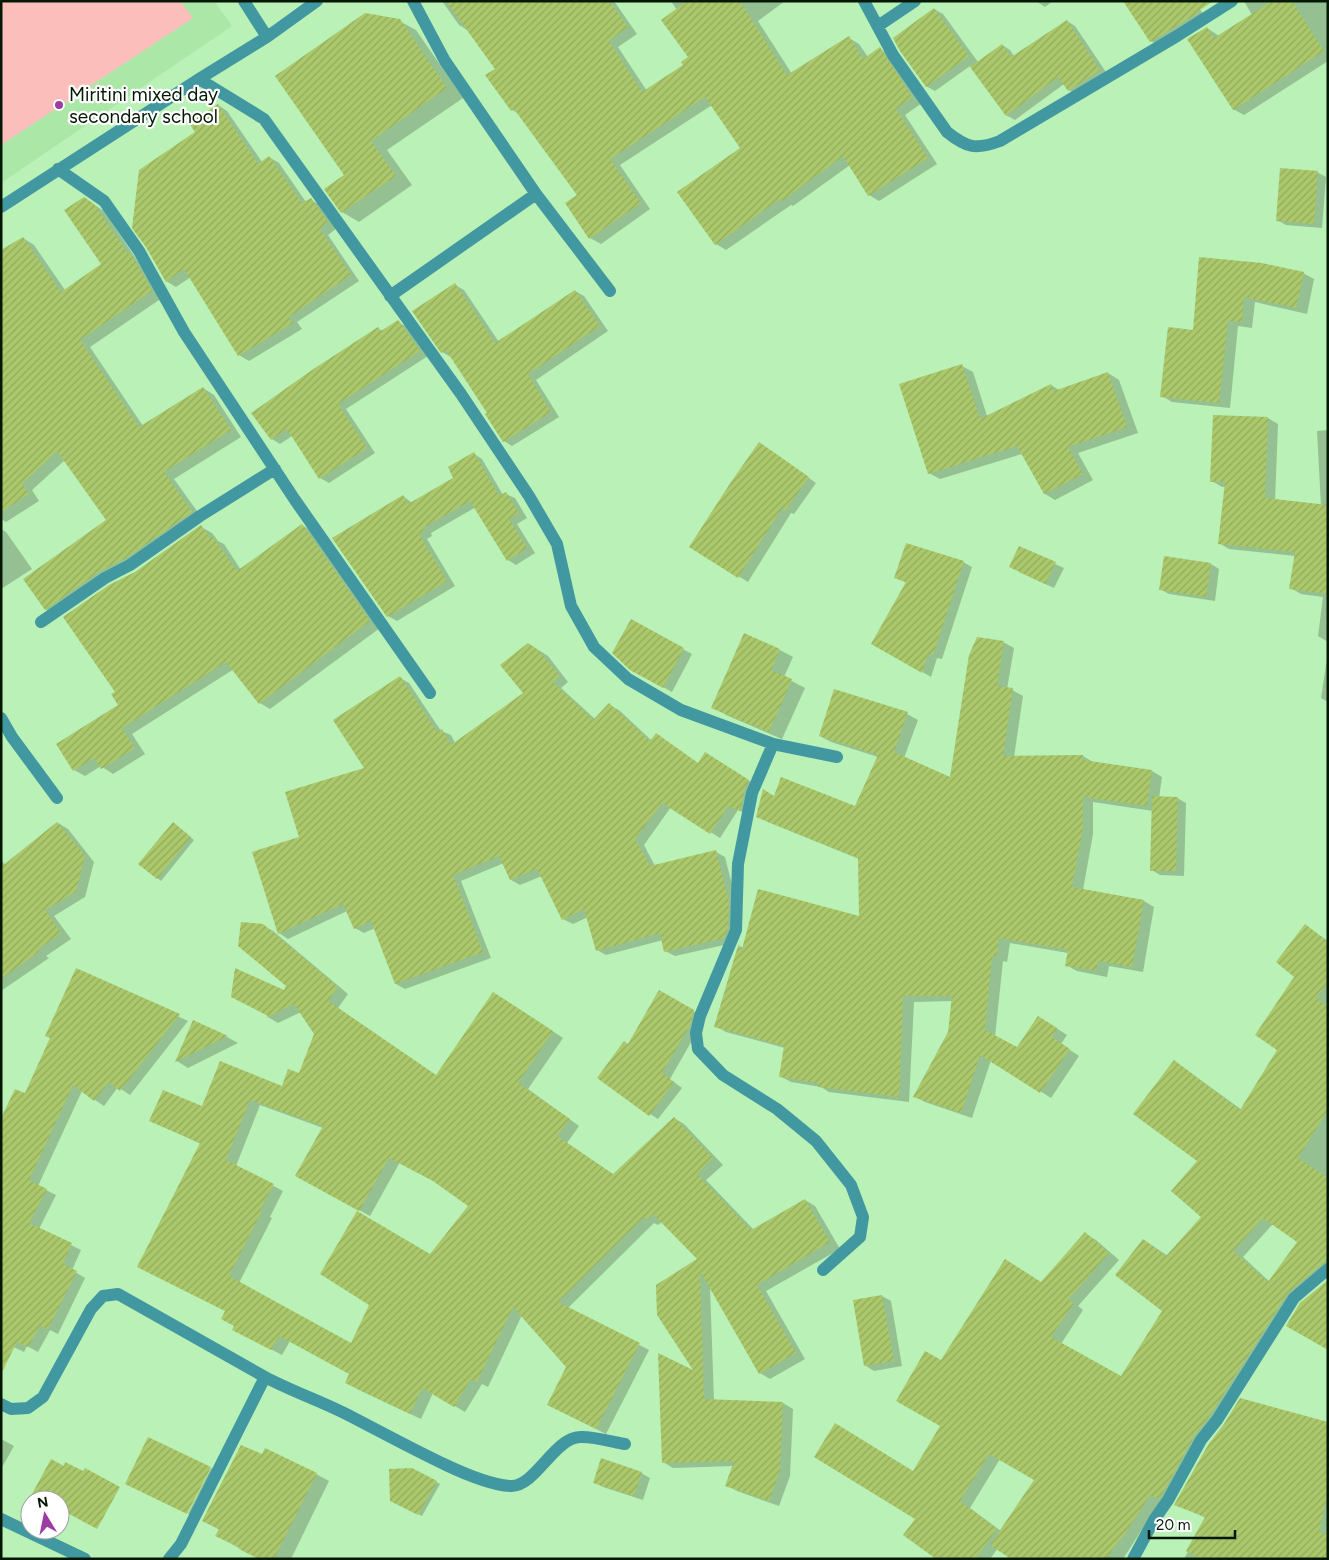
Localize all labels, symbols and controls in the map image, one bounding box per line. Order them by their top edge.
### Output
place label: Miritini mixed day secondary school [69,83,218,128]
marker: Miritini mixed day secondary school [53,99,65,111]
north arrow [20,1490,70,1540]
text: N [36,1493,50,1512]
scale bar [1149,1508,1235,1540]
text: 20 m [1156,1516,1190,1534]

